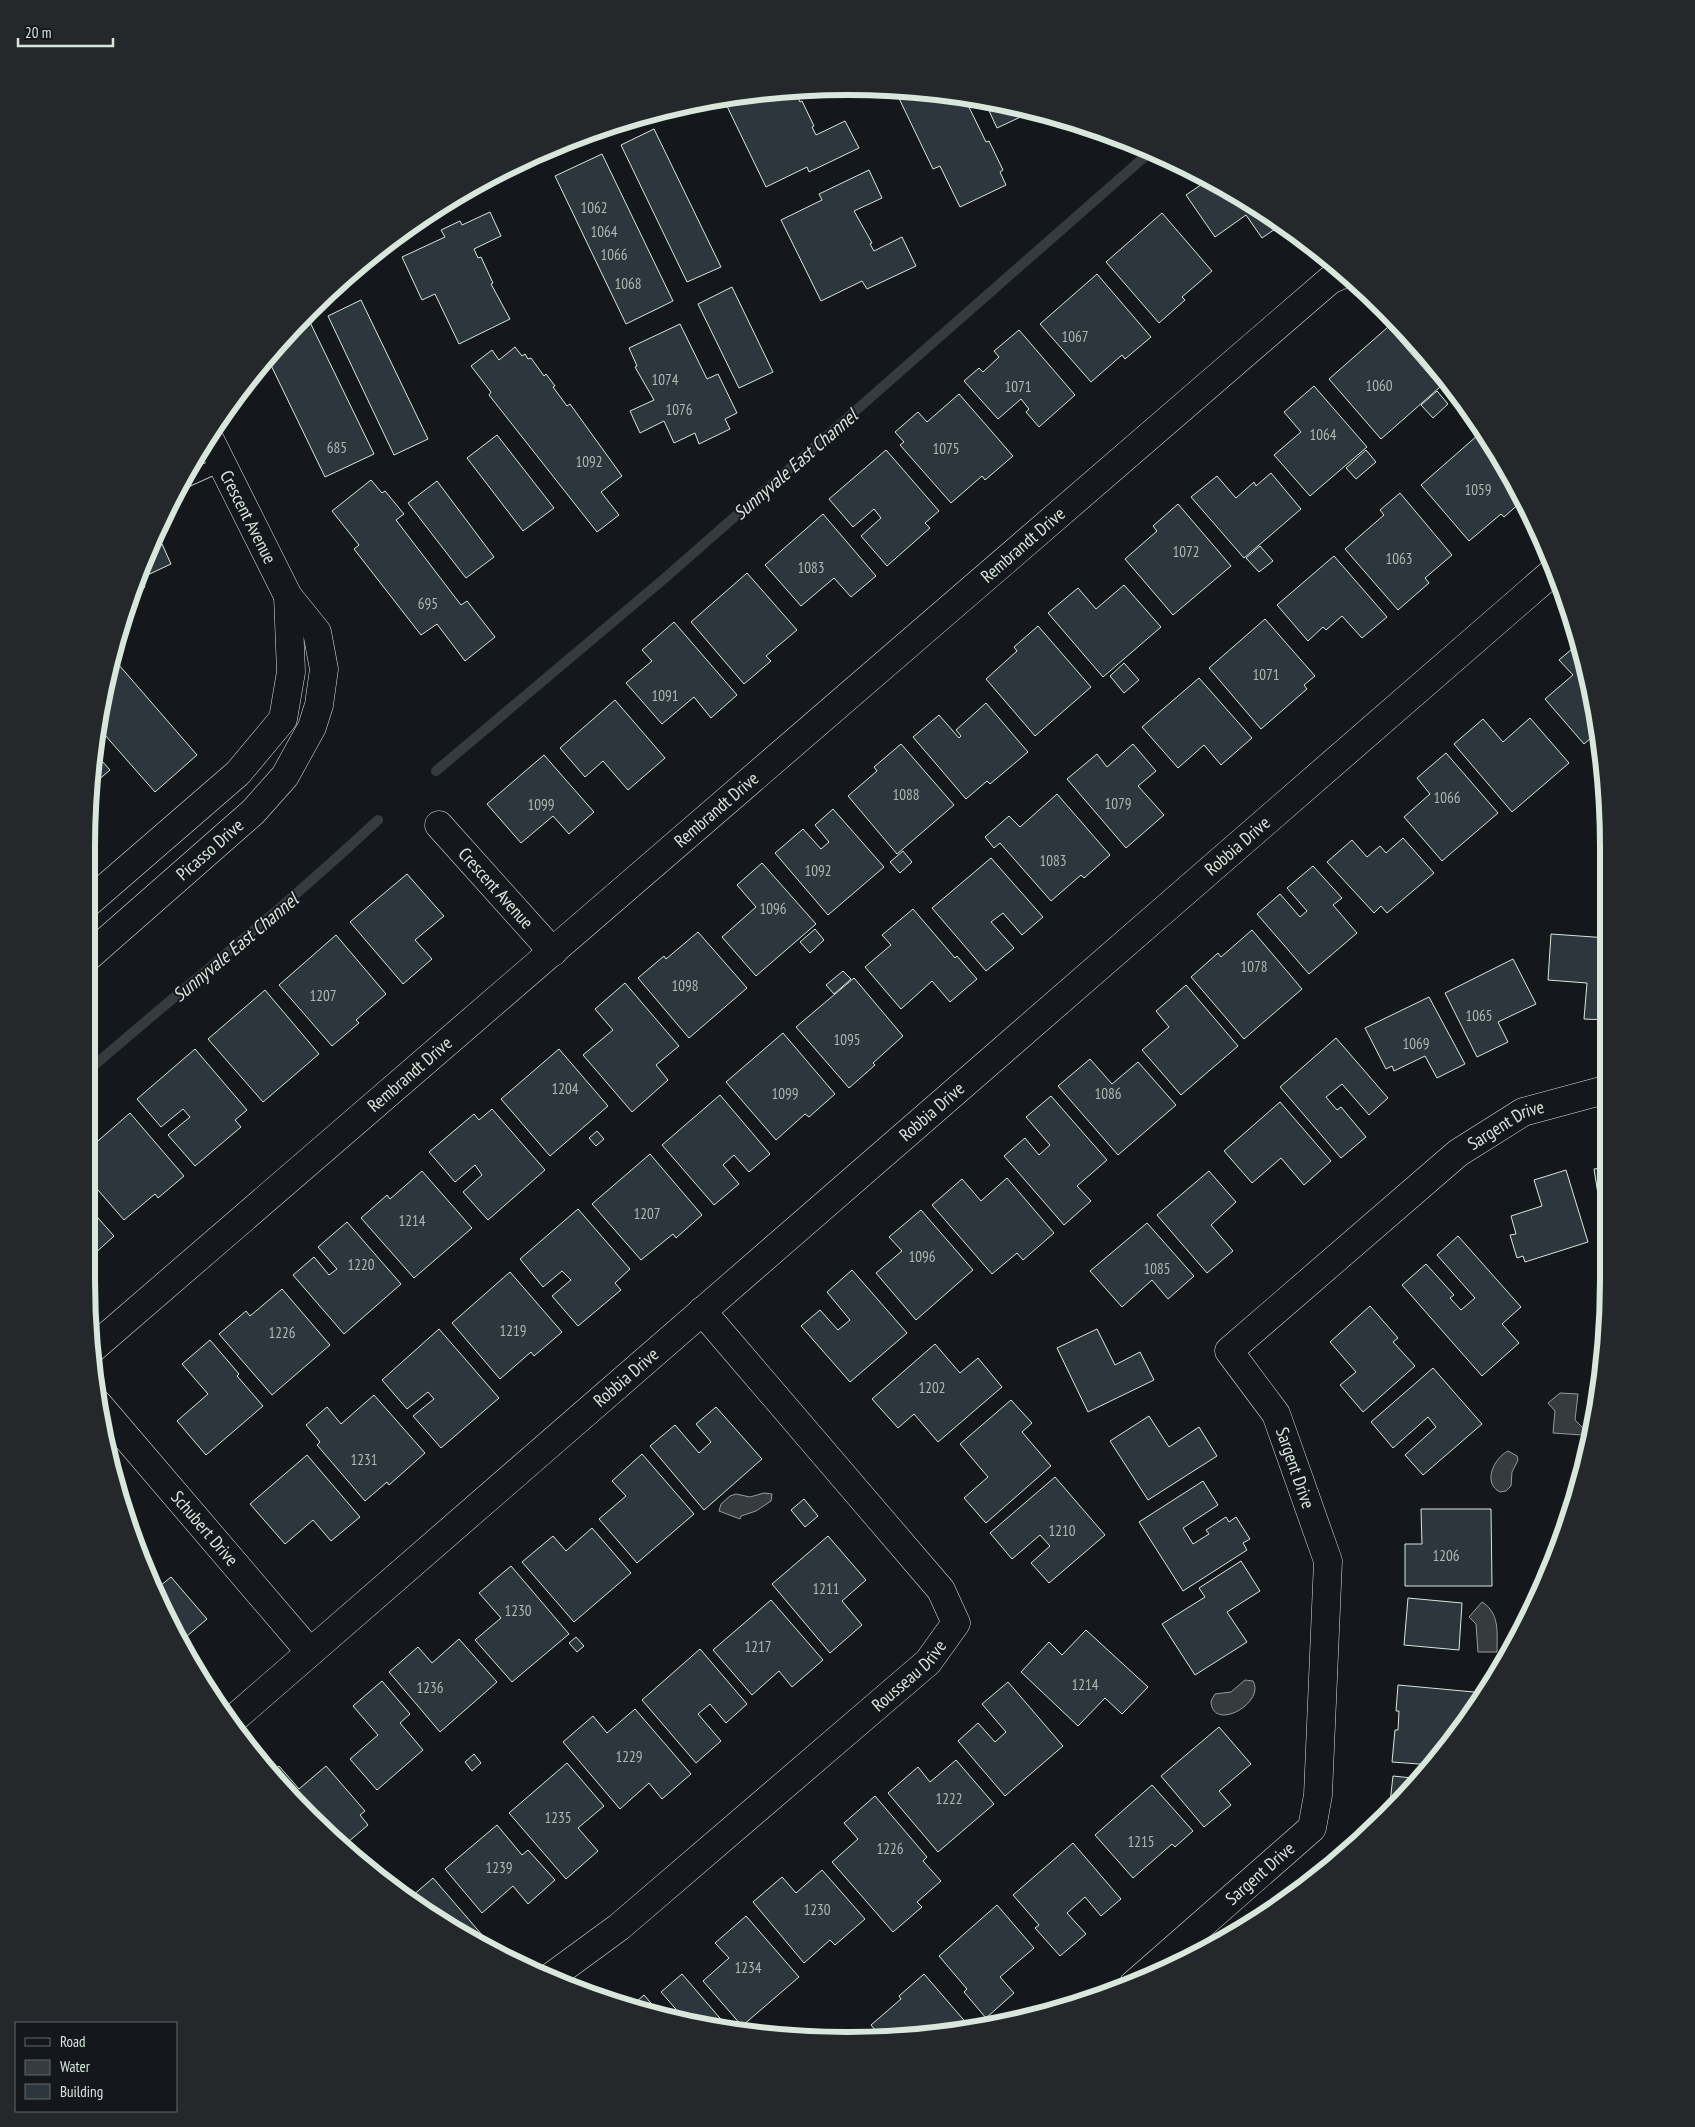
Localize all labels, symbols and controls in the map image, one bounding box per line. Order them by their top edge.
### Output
scale bar [18,15,112,47]
text: 20 m [25,23,51,42]
house number: 1062 [580,198,608,217]
house number: 1064 [590,222,618,241]
house number: 1066 [600,245,628,264]
house number: 1068 [614,274,642,293]
house number: 1067 [1061,327,1089,346]
house number: 1074 [651,370,679,389]
house number: 1060 [1365,376,1393,395]
house number: 1071 [1004,377,1032,396]
house number: 1076 [665,400,693,419]
water label: Sunnyvale East Channel [728,402,863,524]
house number: 1064 [1309,425,1337,444]
house number: 685 [327,438,347,457]
house number: 1075 [932,439,960,458]
house number: 1092 [575,452,603,471]
street label: Crescent Avenue [215,466,282,567]
house number: 1059 [1464,480,1492,499]
street label: Rembrandt Drive [976,502,1070,588]
house number: 1072 [1172,542,1200,561]
house number: 1063 [1385,549,1413,568]
house number: 1083 [797,558,825,577]
house number: 695 [418,594,438,613]
house number: 1071 [1252,665,1280,684]
house number: 1091 [651,686,679,705]
street label: Rembrandt Drive [669,767,763,852]
house number: 1088 [892,785,920,804]
house number: 1066 [1433,788,1461,807]
house number: 1079 [1104,794,1132,813]
house number: 1099 [527,795,555,814]
street label: Robbia Drive [1200,811,1275,880]
street label: Picasso Drive [171,814,248,885]
street label: Crescent Avenue [454,842,539,933]
house number: 1083 [1039,851,1067,870]
house number: 1092 [804,861,832,880]
water label: Sunnyvale East Channel [167,886,304,1007]
house number: 1096 [759,899,787,918]
house number: 1078 [1240,957,1268,976]
house number: 1098 [671,976,699,995]
house number: 1207 [309,986,337,1005]
house number: 1065 [1465,1006,1493,1025]
house number: 1095 [833,1030,861,1049]
street label: Rembrandt Drive [363,1031,457,1117]
house number: 1069 [1402,1034,1430,1053]
street label: Robbia Drive [894,1077,969,1146]
house number: 1204 [551,1079,579,1098]
house number: 1099 [771,1084,799,1103]
house number: 1086 [1094,1084,1122,1103]
street label: Sargent Drive [1463,1095,1546,1155]
house number: 1207 [633,1204,661,1223]
house number: 1214 [398,1211,426,1230]
house number: 1096 [908,1247,936,1266]
house number: 1220 [347,1255,375,1274]
house number: 1085 [1143,1259,1171,1278]
house number: 1219 [499,1321,527,1340]
house number: 1226 [268,1323,296,1342]
street label: Robbia Drive [589,1343,663,1412]
house number: 1202 [918,1378,946,1397]
street label: Sargent Drive [1271,1424,1320,1511]
house number: 1231 [350,1450,378,1469]
street label: Schubert Drive [166,1486,244,1571]
house number: 1210 [1048,1521,1076,1540]
house number: 1206 [1432,1546,1460,1565]
house number: 1211 [812,1579,840,1598]
house number: 1230 [504,1601,532,1620]
street label: Rousseau Drive [867,1635,951,1716]
house number: 1217 [744,1637,772,1656]
house number: 1214 [1071,1675,1099,1694]
house number: 1236 [416,1678,444,1697]
house number: 1229 [615,1747,643,1766]
house number: 1222 [935,1789,963,1808]
house number: 1235 [544,1808,572,1827]
house number: 1215 [1127,1832,1155,1851]
street label: Sargent Drive [1220,1837,1299,1910]
house number: 1226 [876,1839,904,1858]
house number: 1239 [485,1858,513,1877]
house number: 1230 [803,1900,831,1919]
house number: 1234 [734,1958,762,1977]
legend [15,2022,178,2112]
text: Road [60,2032,86,2051]
text: Water [60,2057,91,2076]
text: Building [60,2082,103,2101]

